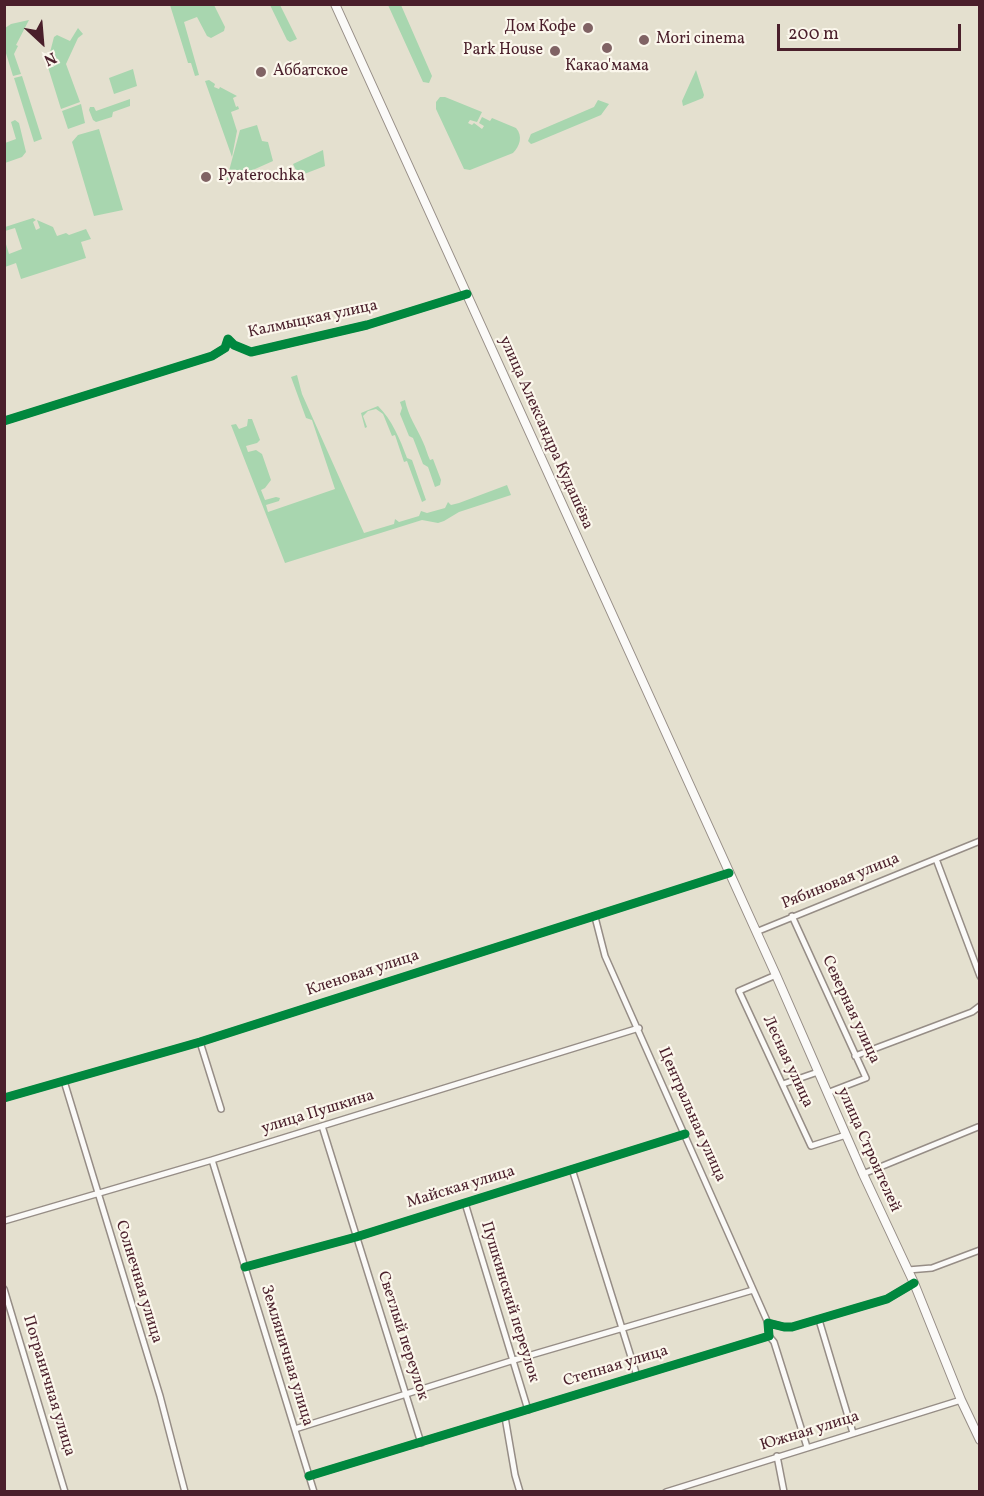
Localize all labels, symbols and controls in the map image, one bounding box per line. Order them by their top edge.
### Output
north arrow [12,12,72,72]
scale bar [780,12,964,50]
place label: Дом Кофе [504,18,576,38]
marker: Дом Кофе [581,21,595,35]
text: 200 m [788,22,839,47]
place label: Mori cinema [656,30,745,50]
marker: Mori cinema [637,33,651,47]
place label: Park House [463,41,543,61]
marker: Какао'мама [600,41,614,55]
marker: Park House [548,44,562,58]
text: N [40,46,60,71]
place label: Какао'мама [565,57,649,77]
place label: Аббатское [273,62,348,82]
marker: Аббатское [254,65,268,79]
place label: Pyaterochka [218,167,305,187]
marker: Pyaterochka [199,170,213,184]
street label: Калмыцкая улица [246,297,380,343]
street label: улица Александра Кудашёва [494,333,596,533]
street label: Рябиновая улица [779,850,903,914]
street label: Кленовая улица [304,947,422,1001]
street label: Северная улица [817,953,883,1067]
street label: Лесная улица [757,1013,817,1111]
street label: Центральная улица [653,1045,729,1185]
street label: улица Строителей [832,1085,904,1215]
street label: улица Пушкина [259,1087,377,1139]
street label: Майская улица [404,1162,518,1214]
street label: Солнечная улица [110,1218,166,1346]
street label: Пушкинский переулок [475,1219,543,1385]
street label: Светлый переулок [372,1269,432,1403]
street label: Земляничная улица [255,1283,317,1429]
street label: Пограничная улица [17,1313,79,1459]
street label: Степная улица [561,1342,671,1392]
street label: Южная улица [758,1408,862,1456]

